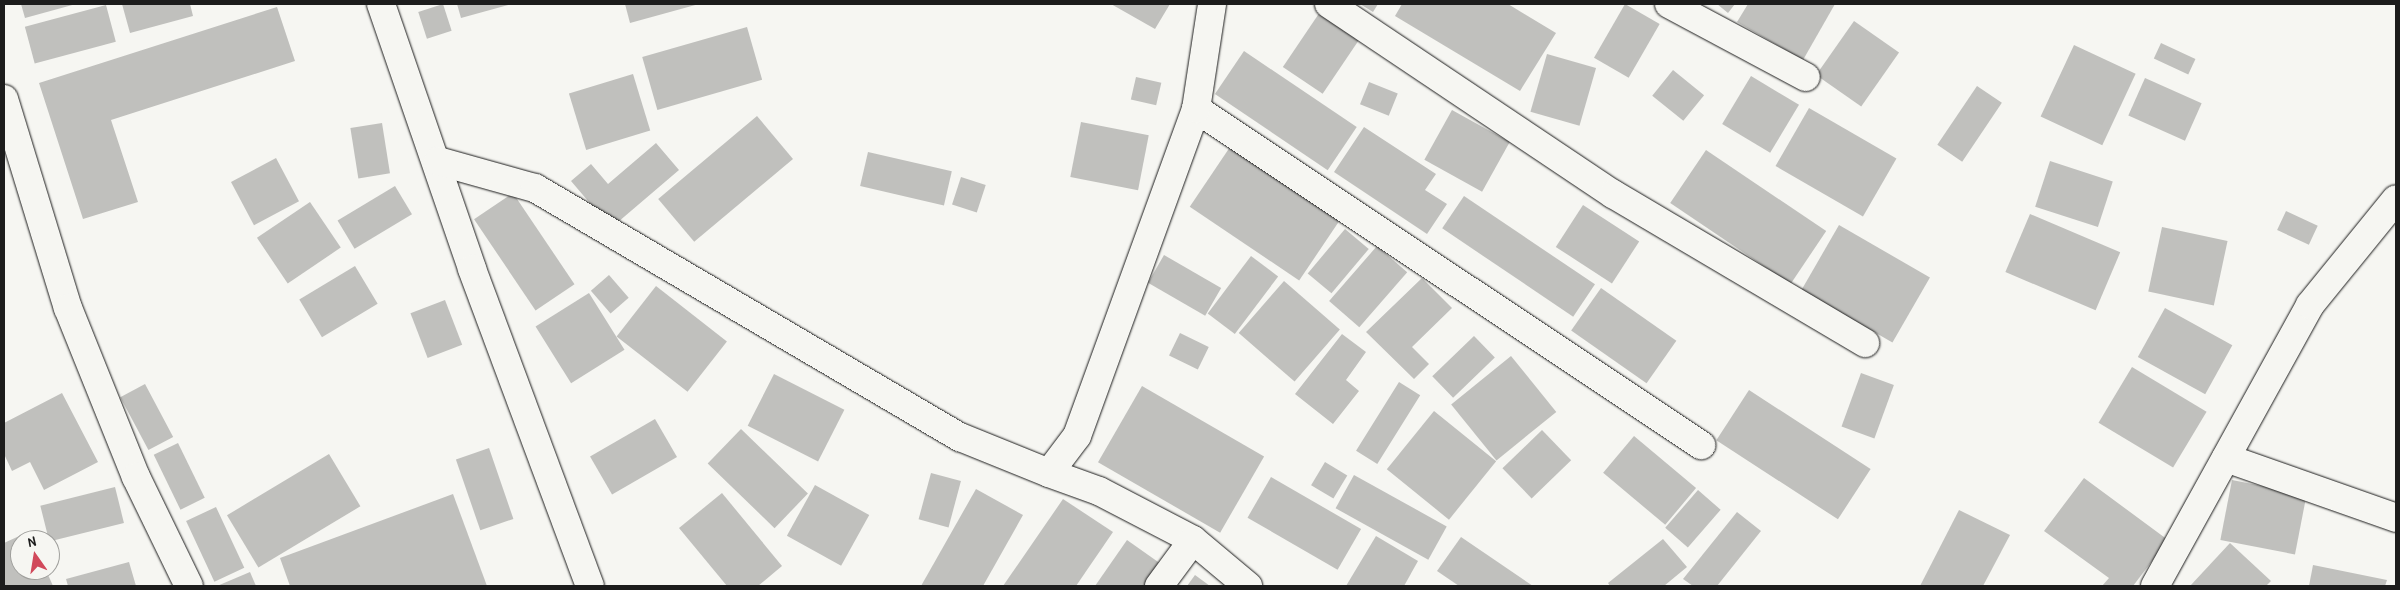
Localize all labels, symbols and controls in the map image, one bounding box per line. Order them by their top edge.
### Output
north arrow [10,530,60,580]
text: N [26,531,37,551]

